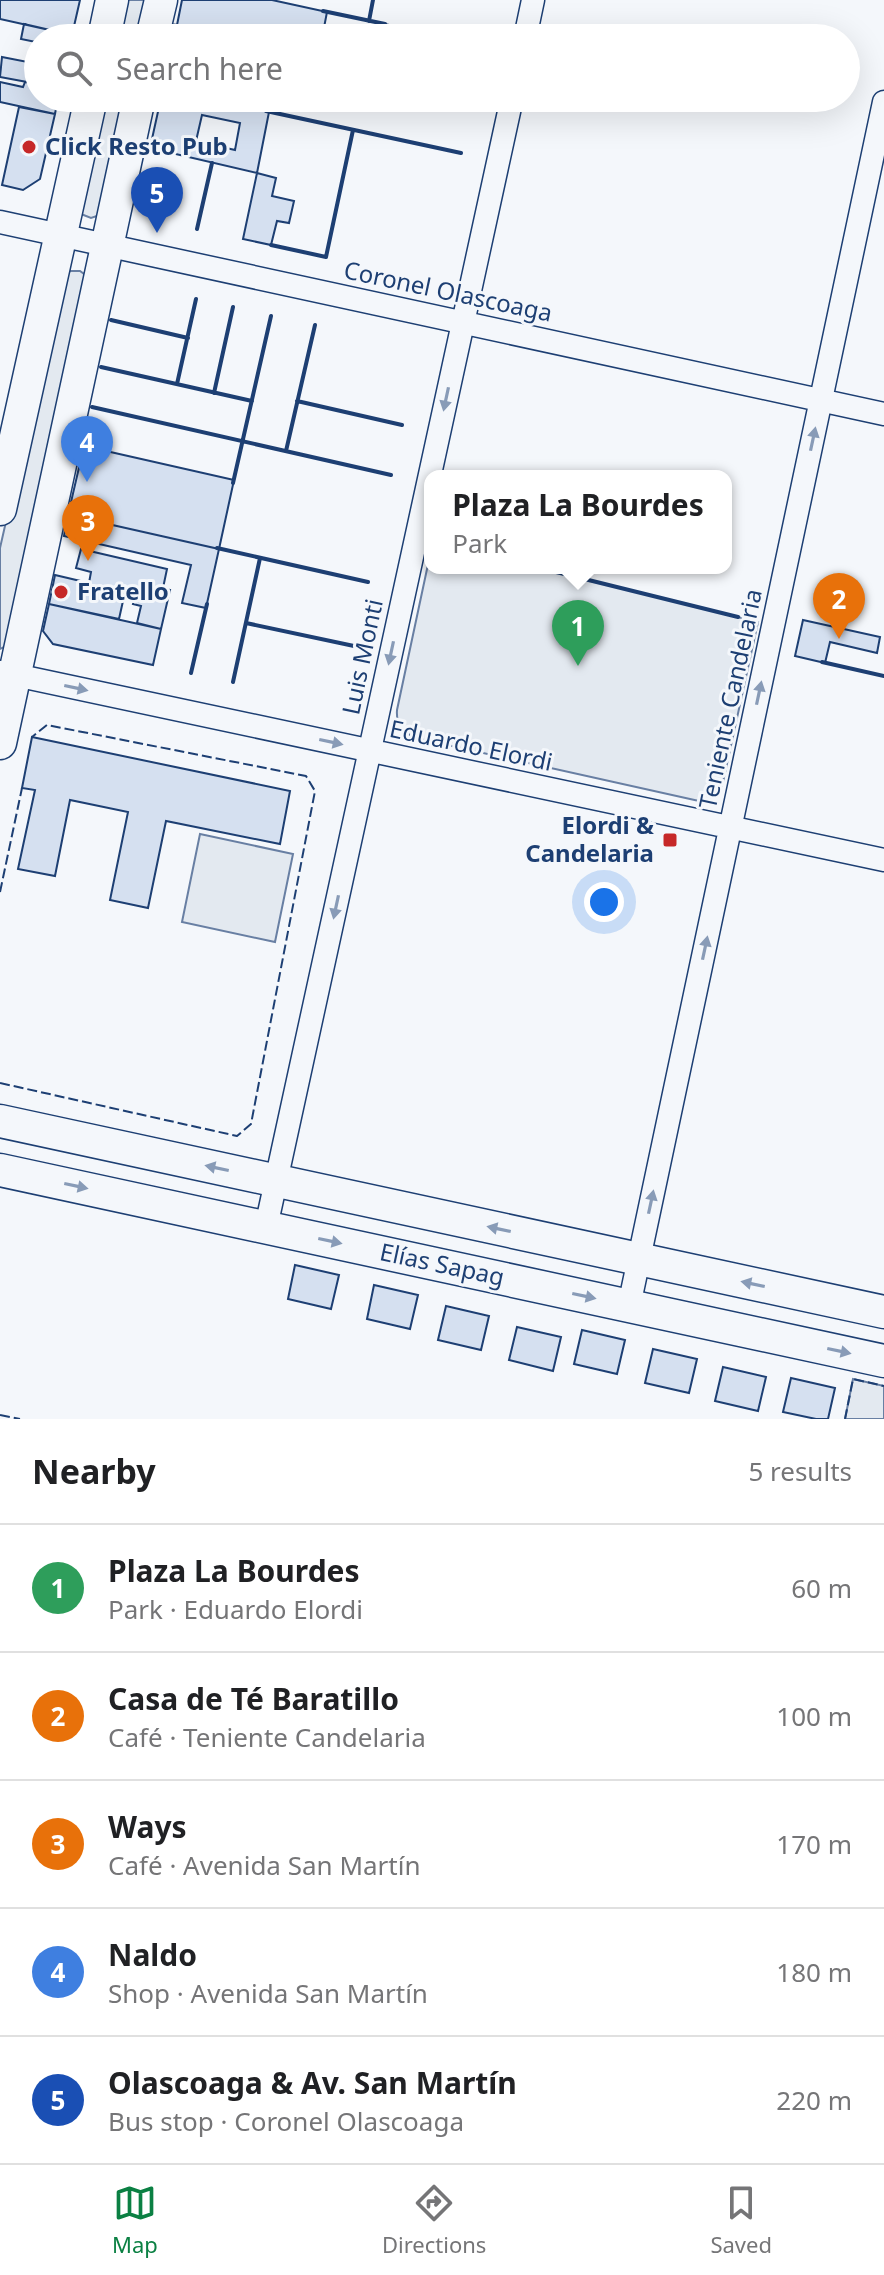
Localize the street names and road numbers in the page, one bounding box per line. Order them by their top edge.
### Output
street label: Coronel Olascoaga [341,252,555,329]
street label: Teniente Candelaria [690,586,769,812]
street label: Luis Monti [333,596,390,717]
street label: Eduardo Elordi [387,711,556,778]
street label: Elías Sapag [377,1234,508,1293]

